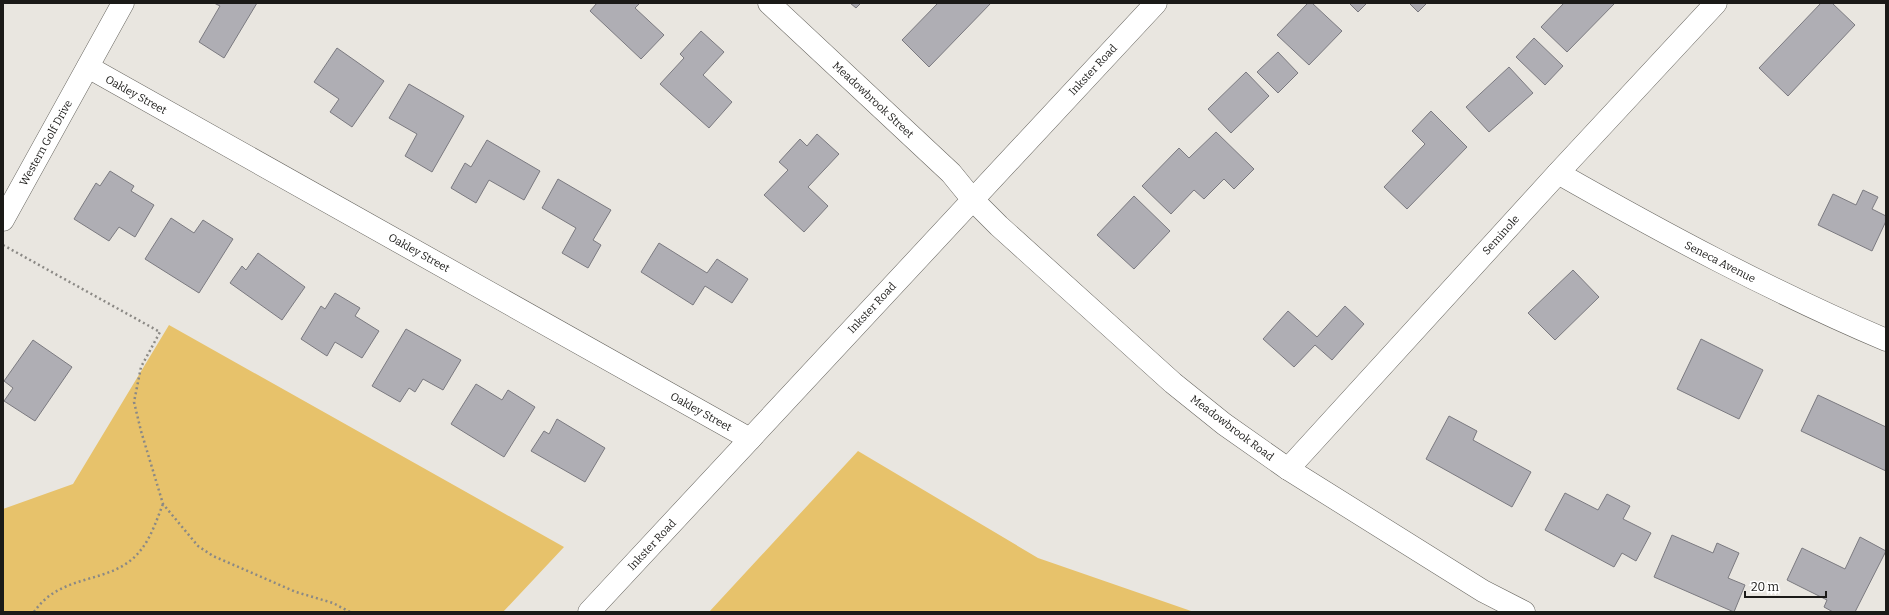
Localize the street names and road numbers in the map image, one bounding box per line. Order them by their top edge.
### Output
street label: Inkster Road [1066,42,1120,98]
street label: Meadowbrook Street [830,59,916,141]
street label: Oakley Street [103,73,169,117]
street label: Western Golf Drive [17,98,75,188]
street label: Seminole [1480,213,1522,257]
street label: Oakley Street [386,231,452,275]
street label: Seneca Avenue [1682,239,1758,285]
street label: Inkster Road [845,280,899,336]
street label: Oakley Street [668,390,734,434]
street label: Meadowbrook Road [1188,392,1277,464]
street label: Inkster Road [625,517,679,573]

